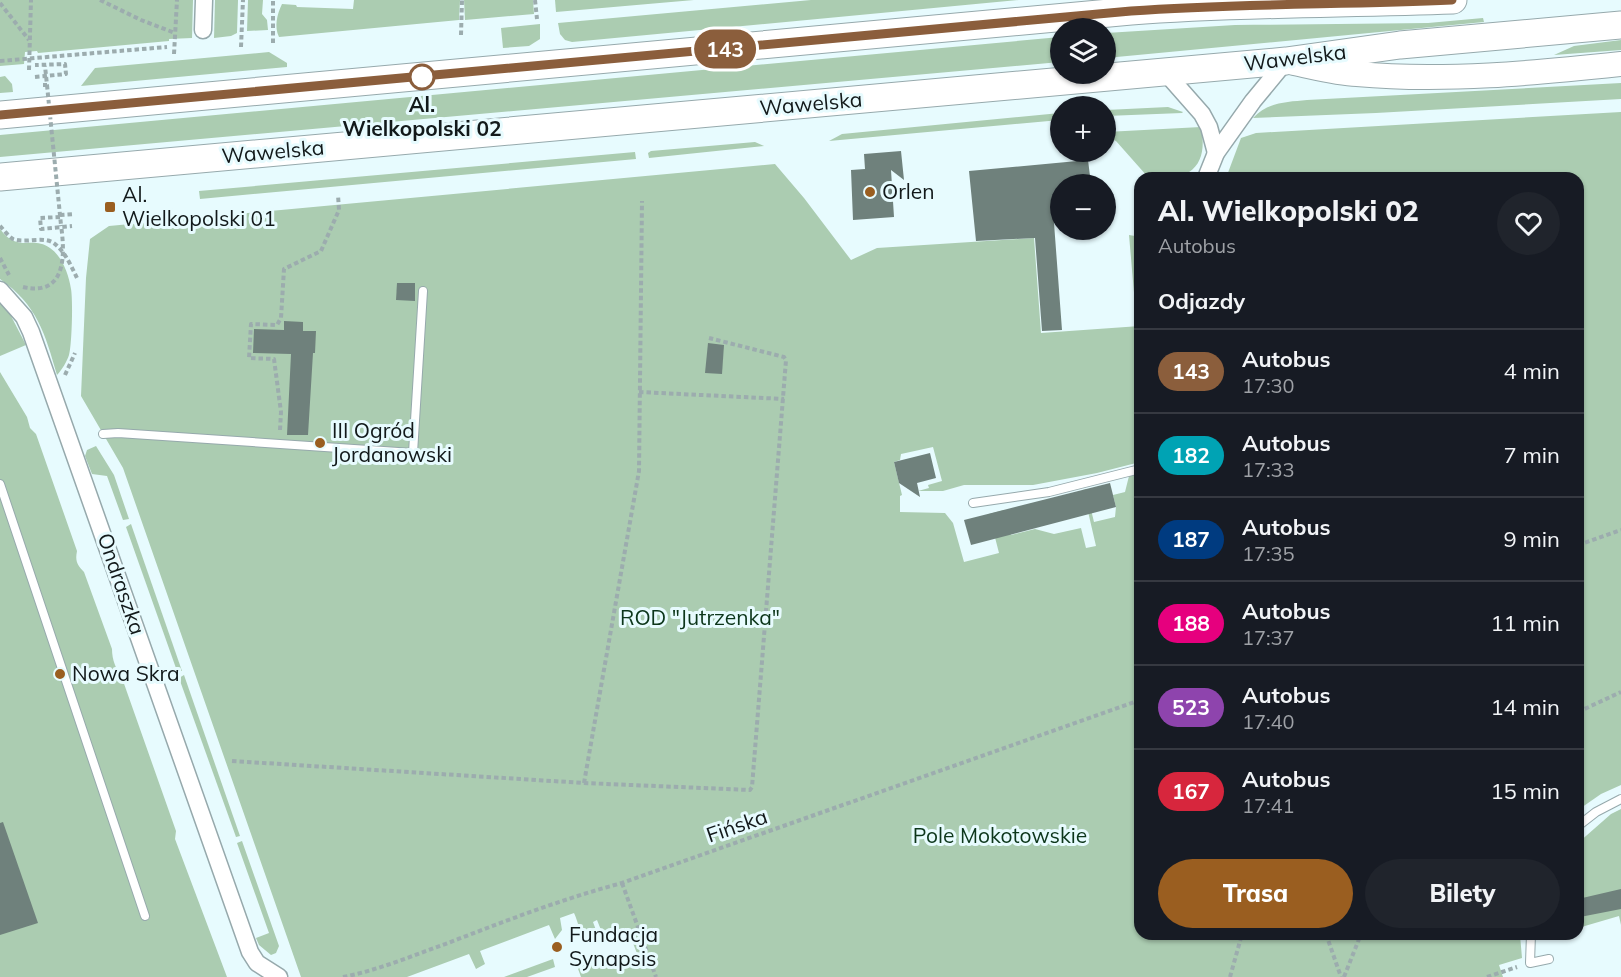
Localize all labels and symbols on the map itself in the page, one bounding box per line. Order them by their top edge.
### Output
line badge: 143 [690,29,760,68]
street label: Wawelska [1242,38,1348,76]
marker: Al. Wielkopolski 02 [409,64,435,90]
street label: Wawelska [759,86,863,120]
place label: Al. Wielkopolski 02 [342,91,502,141]
street label: Wawelska [221,134,325,168]
place label: Orlen [882,178,935,204]
place label: Al. Wielkopolski 01 [122,181,276,231]
marker: Orlen [863,185,877,199]
marker: Al. Wielkopolski 01 [103,200,117,214]
place label: III Ogród Jordanowski [332,417,452,467]
marker: III Ogród Jordanowski [313,436,327,450]
street label: Ondraszka [92,529,151,638]
park label: ROD "Jutrzenka" [620,604,780,630]
place label: Nowa Skra [72,660,180,686]
marker: Nowa Skra [53,667,67,681]
street label: Fińska [703,803,771,848]
park label: Pole Mokotowskie [913,822,1087,848]
place label: Fundacja Synapsis [569,921,658,971]
marker: Fundacja Synapsis [550,940,564,954]

